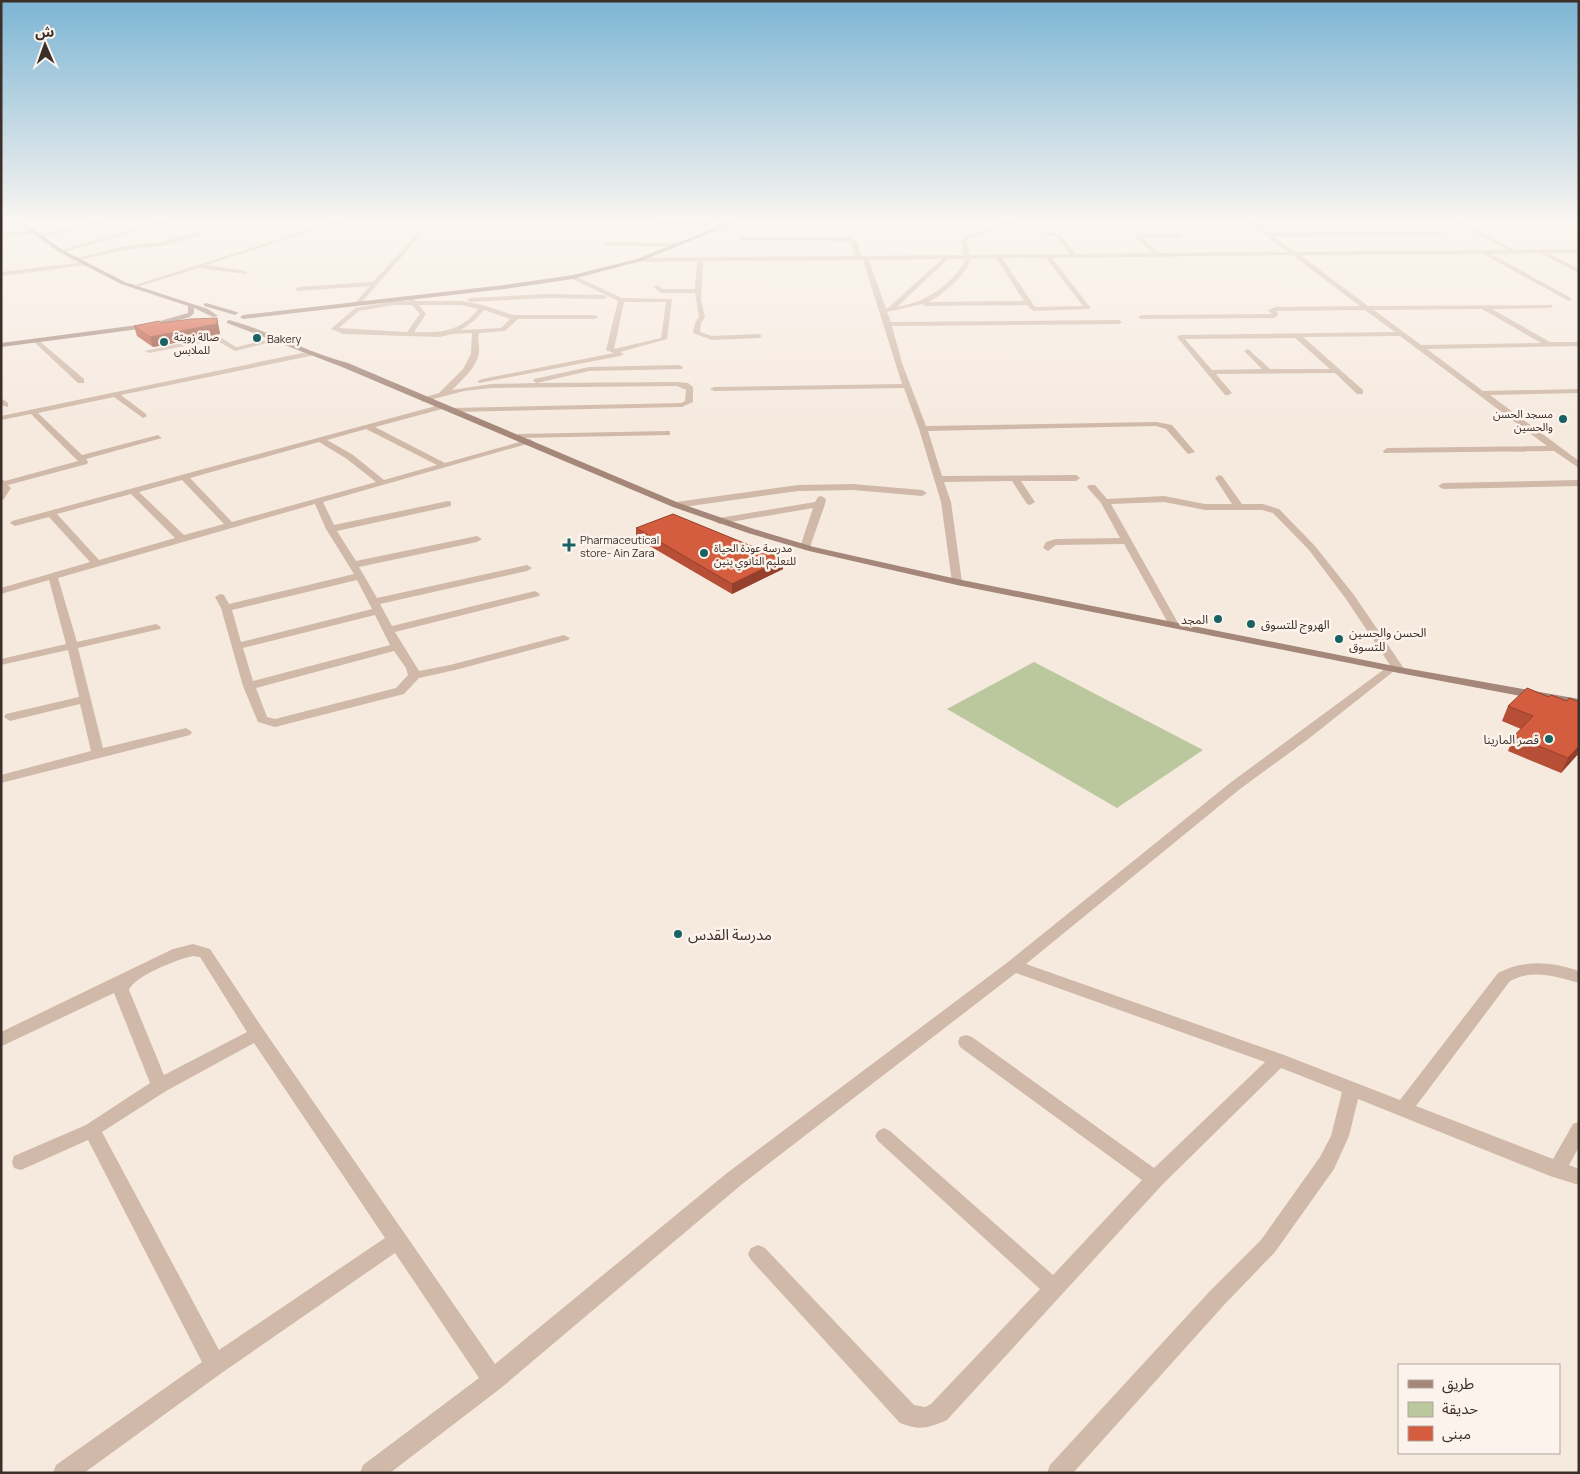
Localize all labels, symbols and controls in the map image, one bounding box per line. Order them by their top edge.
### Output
north arrow [20,20,70,70]
text: ش [35,22,54,41]
place label: صالة زويتة للملابس [174,329,219,357]
place label: Bakery [267,331,302,346]
marker: Bakery [251,332,263,344]
marker: صالة زويتة للملابس [158,336,170,348]
place label: مسجد الحسن والحسين [1493,406,1553,434]
marker: مسجد الحسن والحسين [1557,413,1569,425]
place label: Pharmaceutical store- Ain Zara [580,532,659,560]
marker: Pharmaceutical store- Ain Zara [562,538,576,552]
place label: مدرسة عودة الحياة للتعليم الثانوي بنين [714,540,796,570]
marker: مدرسة عودة الحياة للتعليم الثانوي بنين [698,547,710,559]
place label: المجد [1181,611,1208,628]
marker: المجد [1212,613,1224,625]
place label: الهروج للتسوق [1261,616,1330,634]
marker: الهروج للتسوق [1245,618,1257,630]
place label: الحسن والحسين للتسوق [1349,624,1427,655]
marker: الحسن والحسين للتسوق [1333,633,1345,645]
place label: قصر المارينا [1483,731,1539,748]
marker: قصر المارينا [1543,733,1555,745]
place label: مدرسة القدس [688,924,772,945]
marker: مدرسة القدس [672,928,684,940]
legend [1398,1364,1560,1454]
text: طريق [1442,1373,1474,1394]
text: حديقة [1442,1398,1478,1419]
text: مبنى [1442,1423,1471,1444]

